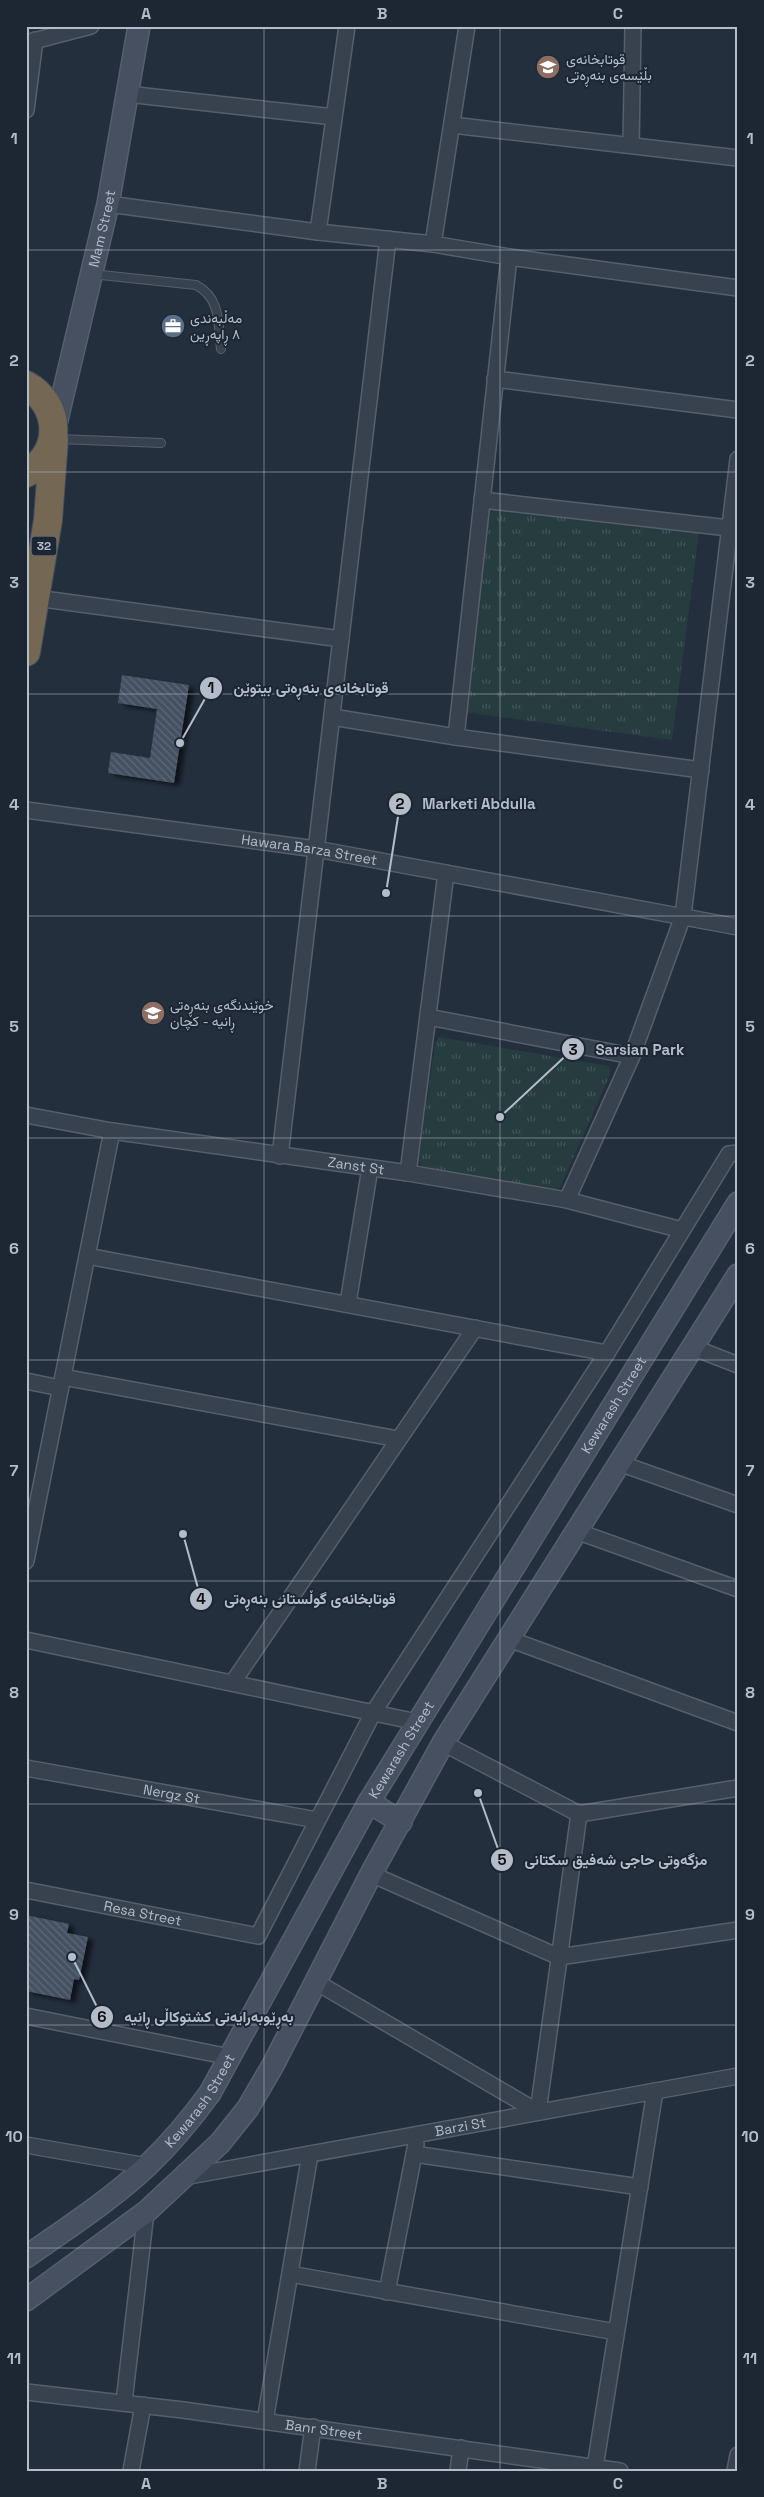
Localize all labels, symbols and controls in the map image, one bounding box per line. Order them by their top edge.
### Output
text: A [141,3,151,24]
text: B [377,3,387,24]
text: C [613,3,623,24]
place label: قوتابخانه‌ی بڵێسه‌ی بنه‌ڕه‌تی [566,50,652,87]
school or university icon: قوتابخانه‌ی بڵێسه‌ی بنه‌ڕه‌تی [535,54,561,80]
text: 1 [10,128,18,149]
text: 1 [746,128,754,149]
street label: Mam Street [84,189,119,269]
place label: مەڵبەندی ٨ ڕاپەڕین [190,309,242,346]
office icon: مەڵبەندی ٨ ڕاپەڕین [160,313,186,339]
text: 2 [9,350,19,371]
text: 2 [745,350,755,371]
road number: 32 [32,536,56,556]
text: 3 [9,572,19,593]
text: 3 [745,572,755,593]
callout: قوتابخانەی بنەڕەتی بیتوێن [198,673,398,703]
text: 1 [208,678,214,697]
text: قوتابخانەی بنەڕەتی بیتوێن [233,678,389,700]
callout: Marketi Abdulla [387,789,545,819]
text: 4 [9,794,19,815]
text: 2 [396,794,405,813]
text: Marketi Abdulla [422,794,536,813]
text: 4 [745,794,755,815]
street label: Hawara Barza Street [240,830,379,869]
place label: خوێندنگەی بنەڕەتی ڕانیە - کچان [170,996,274,1033]
school or university icon: خوێندنگەی بنەڕەتی ڕانیە - کچان [140,1000,166,1026]
text: 5 [9,1016,19,1037]
text: 5 [745,1016,755,1037]
callout: Sarsian Park [561,1034,695,1064]
text: 3 [568,1040,578,1059]
text: Sarsian Park [595,1040,685,1059]
street label: Zanst St [327,1153,386,1179]
text: 6 [9,1238,19,1259]
text: 6 [745,1238,755,1259]
street label: Kewarash Street [577,1353,650,1457]
text: 7 [10,1460,19,1481]
text: 7 [746,1460,755,1481]
callout: قوتابخانه‌ی گوڵستانی بنه‌ڕه‌تی [189,1584,405,1614]
text: 4 [196,1589,206,1608]
text: قوتابخانه‌ی گوڵستانی بنه‌ڕه‌تی [224,1589,396,1611]
text: 8 [9,1682,19,1703]
text: 8 [745,1682,755,1703]
street label: Kewarash Street [364,1698,438,1802]
street label: Nergz St [142,1780,202,1808]
callout: مزگەوتی حاجی شەفیق سکتانی [490,1845,718,1875]
text: 5 [497,1850,507,1869]
text: مزگەوتی حاجی شەفیق سکتانی [525,1850,707,1869]
street label: Resa Street [102,1897,183,1930]
text: 9 [9,1904,19,1925]
text: 9 [745,1904,755,1925]
callout: بەڕێوبەرایەتی کشتوکاڵی ڕانیە [90,2002,304,2032]
text: 6 [97,2007,107,2026]
text: بەڕێوبەرایەتی کشتوکاڵی ڕانیە [124,2007,294,2029]
street label: Kewarash Street [161,2051,239,2151]
street label: Barzi St [433,2113,488,2140]
text: 10 [5,2126,23,2147]
text: 10 [741,2126,759,2147]
text: 11 [7,2348,21,2369]
text: 11 [743,2348,757,2369]
street label: Banr Street [284,2415,363,2444]
text: A [141,2473,151,2494]
text: B [377,2473,387,2494]
text: C [613,2473,623,2494]

